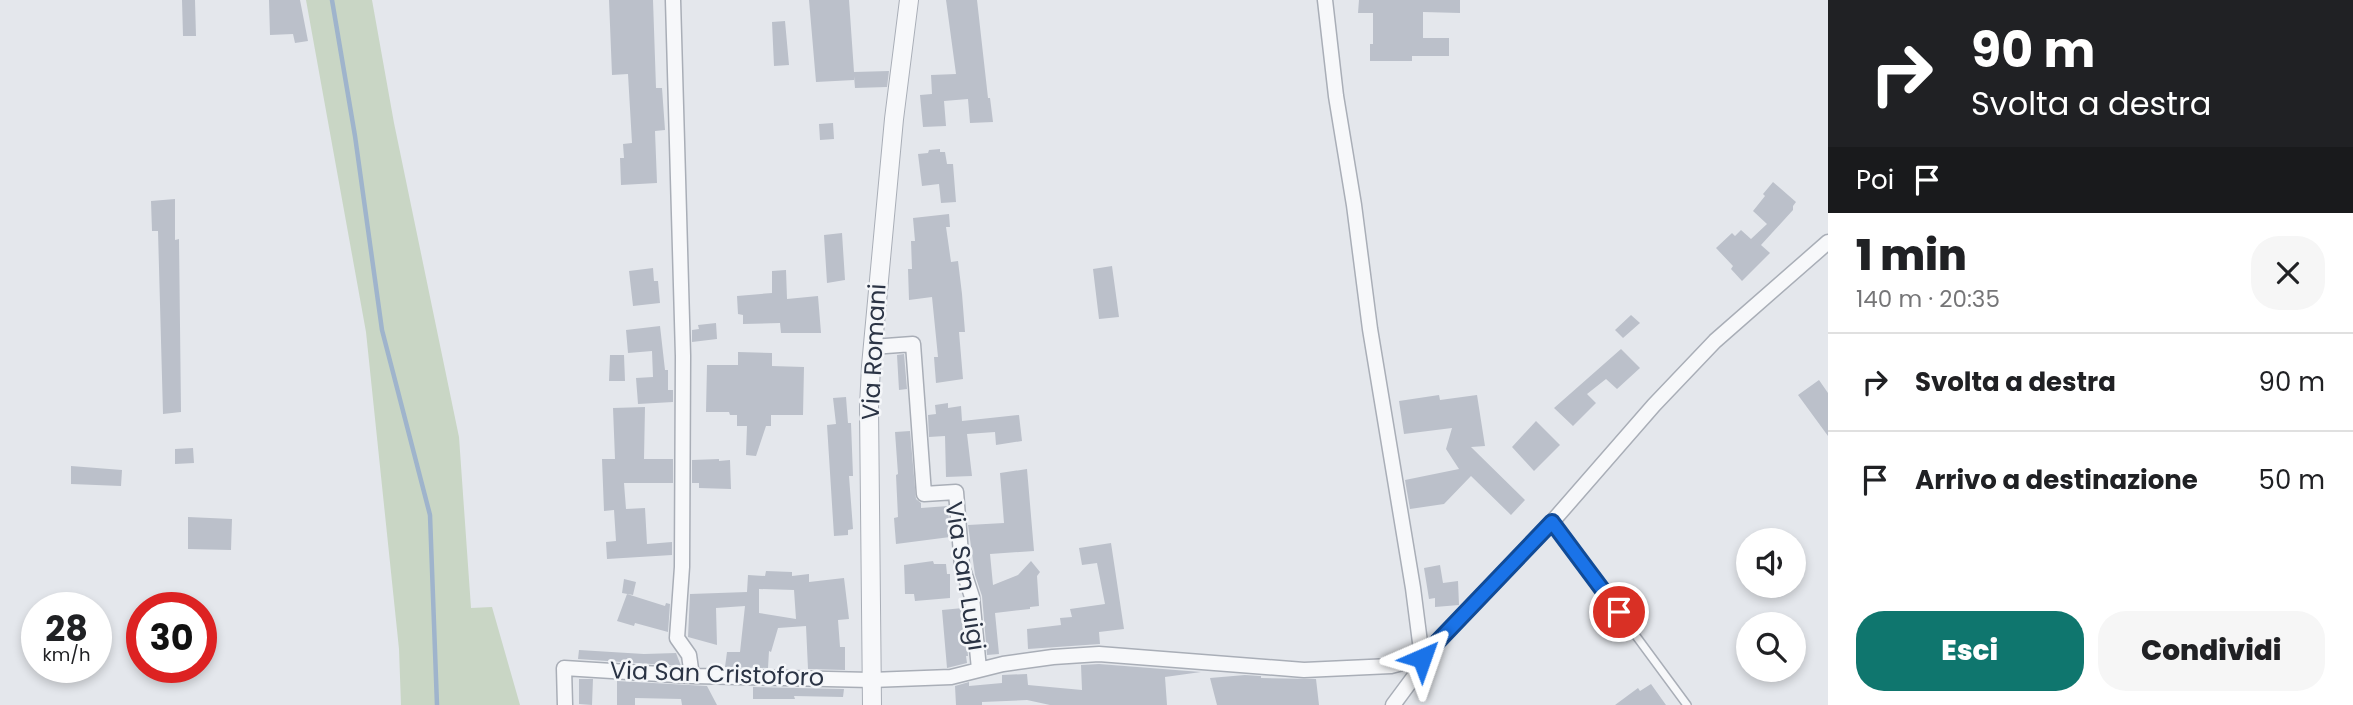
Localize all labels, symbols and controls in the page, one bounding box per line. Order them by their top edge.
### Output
text: 90 m [1971,16,2095,84]
icon: right [1856,28,1947,119]
text: Svolta a destra [1971,81,2211,126]
icon: arrive [1908,161,1946,199]
text: Poi [1856,162,1894,198]
text: 1 min [1856,226,1967,285]
button: close [2251,236,2325,310]
street label: Via Romani [853,283,894,421]
text: 140 m · 20:35 [1856,283,2000,315]
icon: right [1856,363,1894,401]
text: Svolta a destra [1915,364,2116,400]
text: 90 m [2259,364,2325,400]
icon: arrive [1856,461,1894,499]
text: Arrivo a destinazione [1915,462,2198,498]
text: 50 m [2259,462,2325,498]
street label: Via San Luigi [937,499,994,653]
map controls [1736,528,1806,682]
button: sound [1736,528,1806,598]
pin [1589,582,1649,642]
speed limit sign: 30 [126,592,217,683]
icon: arrive [1600,593,1638,631]
text: 28 [45,604,88,653]
button: Esci [1856,611,2084,691]
button: Condividi [2098,611,2325,691]
button: search [1736,612,1806,682]
position arrow [1385,621,1459,695]
text: km/h [43,642,90,667]
street label: Via San Cristoforo [609,653,825,694]

